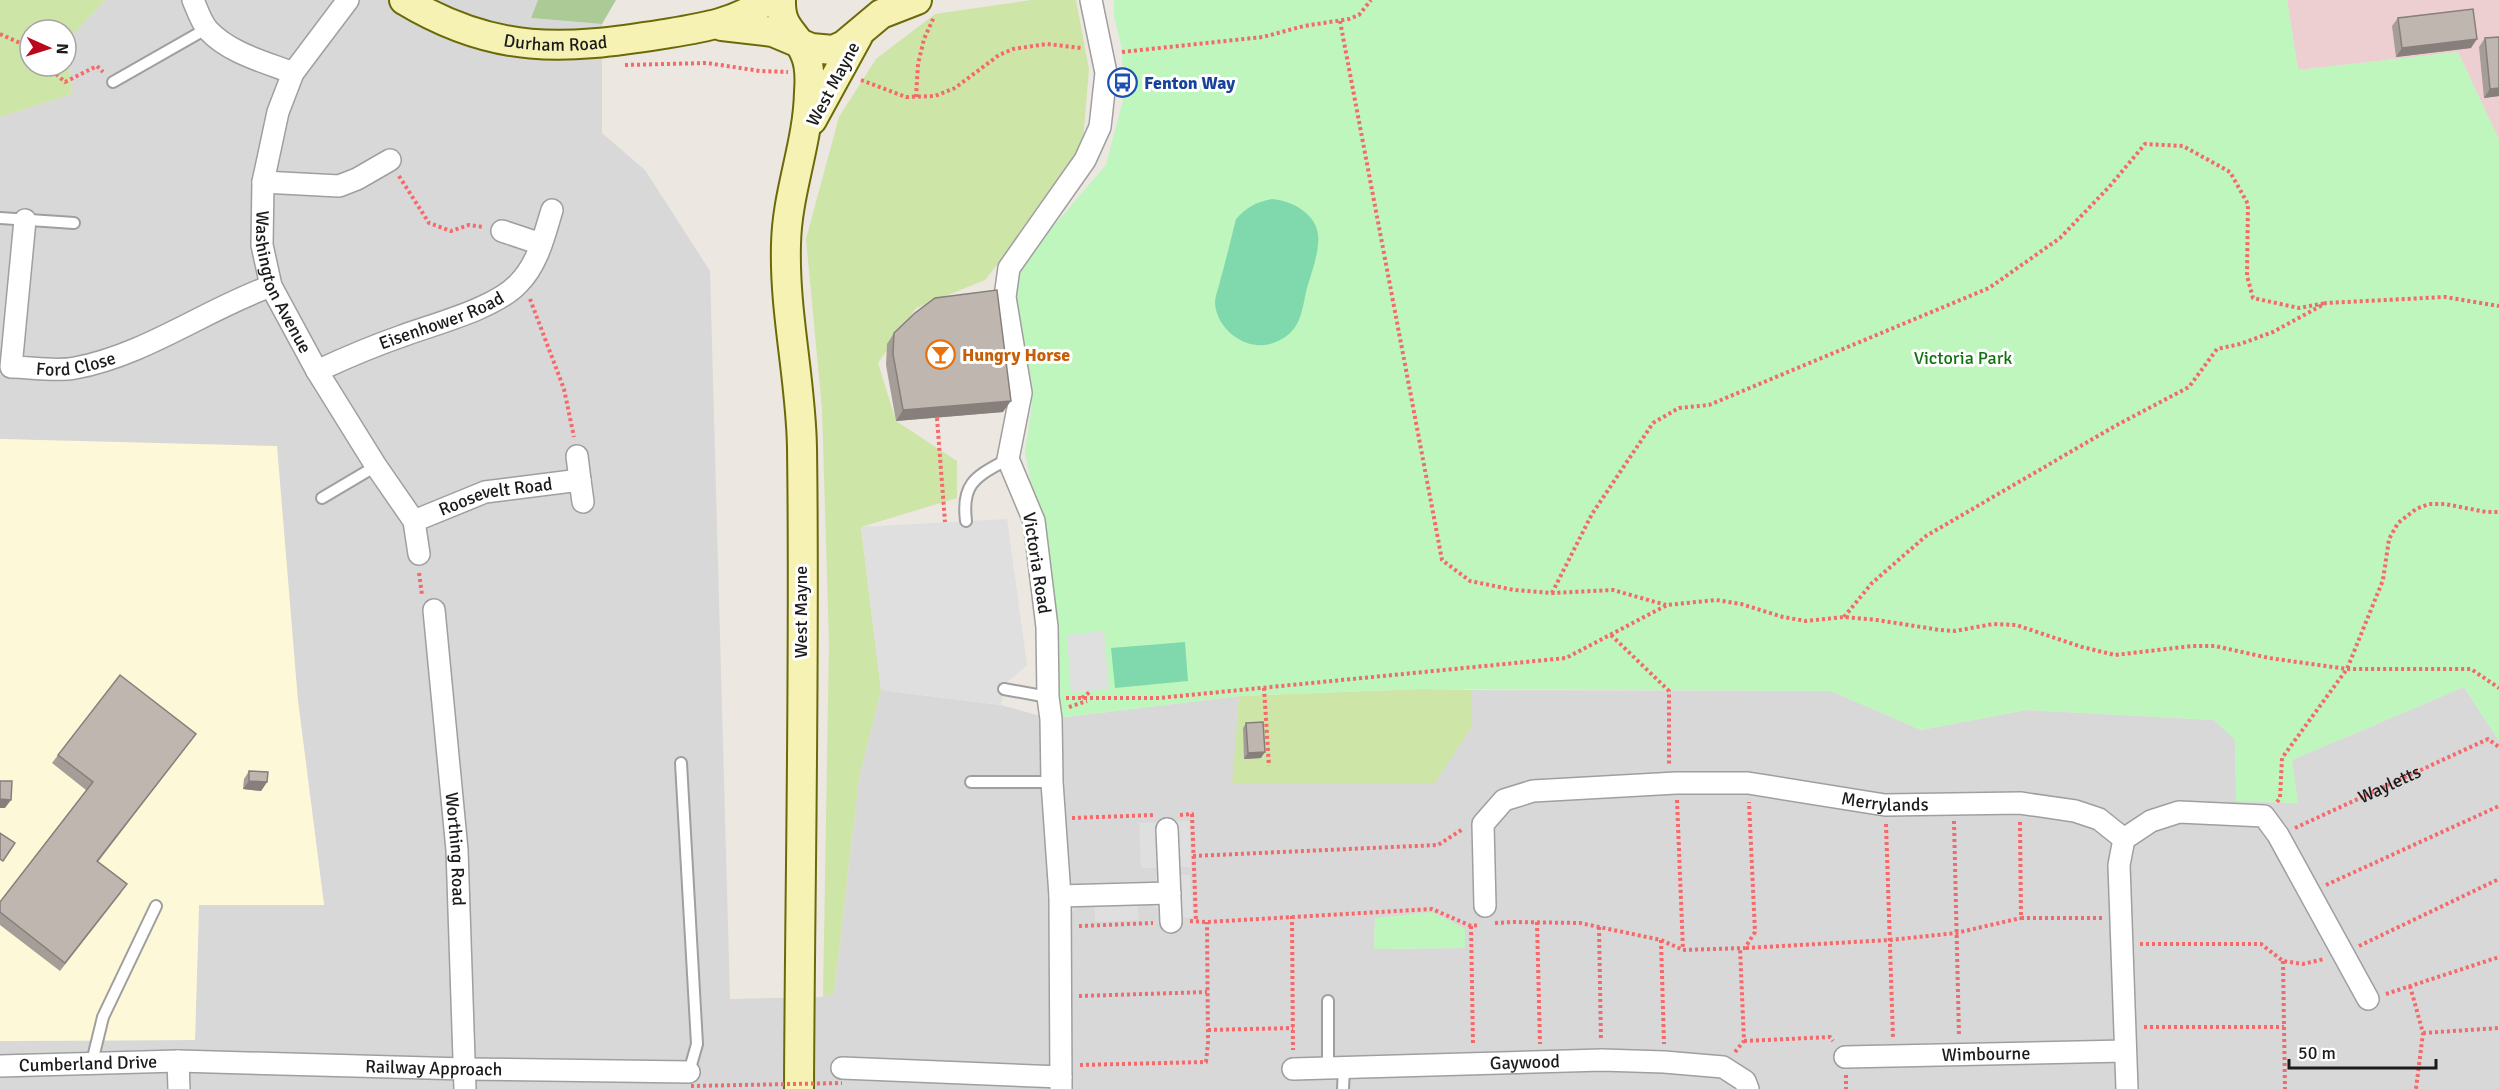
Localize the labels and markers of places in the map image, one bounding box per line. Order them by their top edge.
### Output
bus stop icon: Fenton Way [1107,67,1139,99]
place label: Fenton Way [1144,72,1235,94]
bar icon: Hungry Horse [925,339,957,371]
place label: Hungry Horse [962,344,1070,366]

